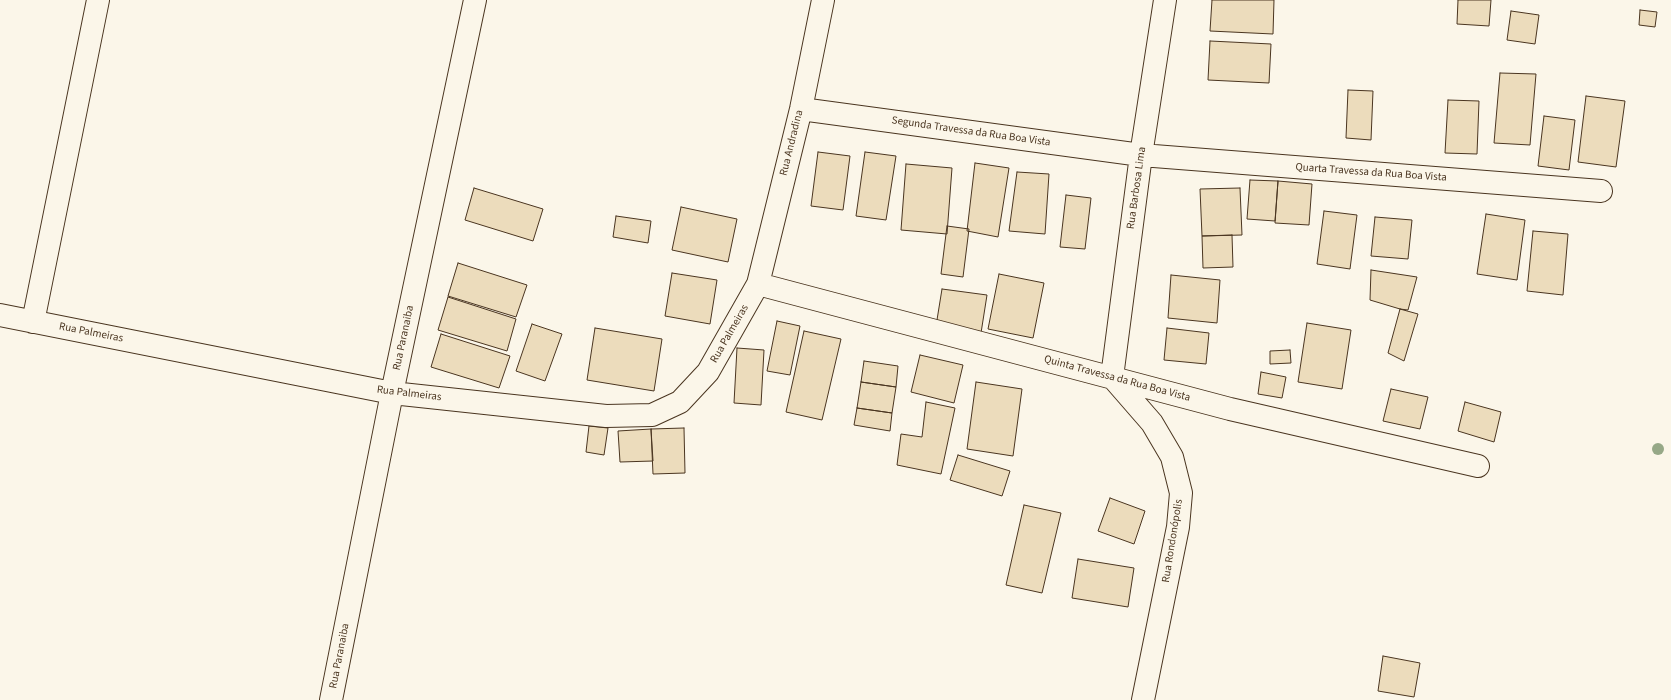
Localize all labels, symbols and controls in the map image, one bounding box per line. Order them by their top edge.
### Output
street label: Rua Andradina [777,109,807,177]
street label: Segunda Travessa da Rua Boa Vista [891,114,1051,150]
street label: Rua Barbosa Lima [1125,146,1149,230]
street label: Quarta Travessa da Rua Boa Vista [1295,161,1447,185]
street label: Rua Palmeiras [708,303,752,365]
street label: Rua Paranaiba [391,304,417,372]
street label: Rua Palmeiras [58,320,124,346]
street label: Quinta Travessa da Rua Boa Vista [1042,353,1192,405]
street label: Rua Palmeiras [376,383,442,405]
street label: Rua Rondonópolis [1160,498,1186,584]
street label: Rua Paranaiba [327,622,353,690]

